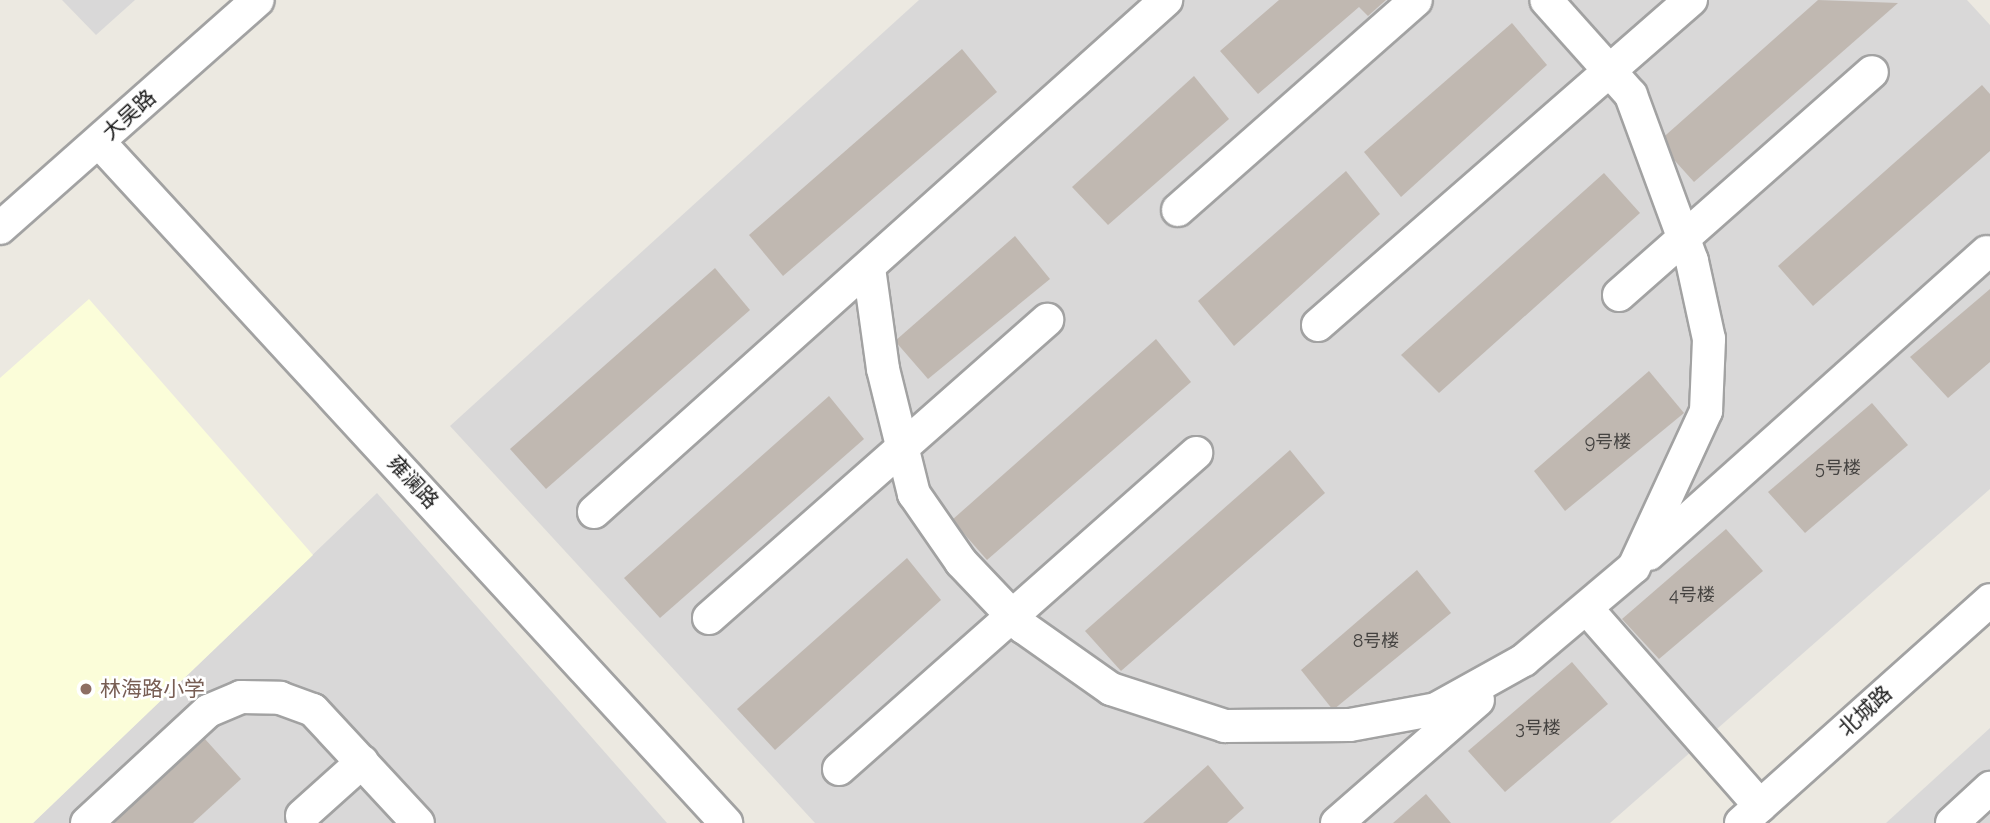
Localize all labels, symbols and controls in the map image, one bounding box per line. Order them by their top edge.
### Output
street label: 大吴路 [97,85,161,145]
house number: 9号楼 [1585,431,1631,453]
street label: 雍澜路 [382,450,444,514]
house number: 5号楼 [1815,457,1861,479]
house number: 4号楼 [1669,584,1715,606]
house number: 8号楼 [1353,630,1399,652]
place label: 林海路小学 [100,676,205,702]
marker: 林海路小学 [78,681,94,697]
street label: 北城路 [1833,681,1897,741]
house number: 3号楼 [1515,717,1561,739]

